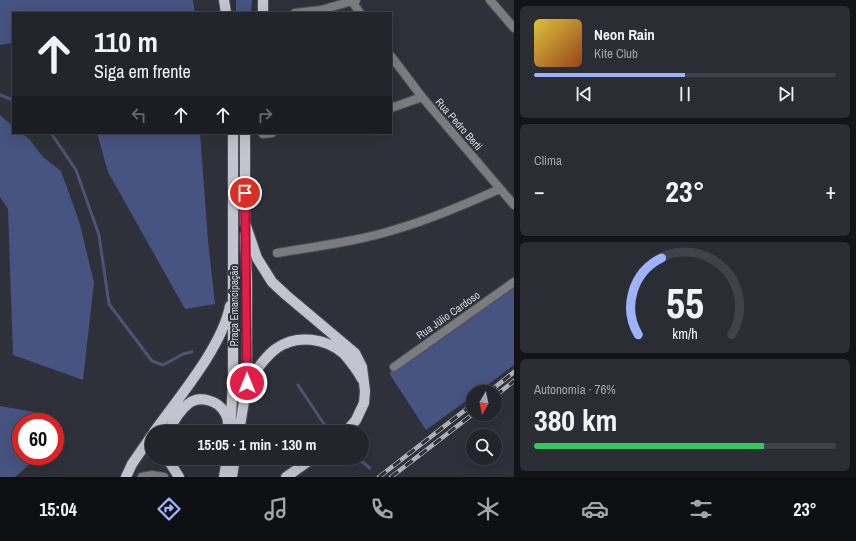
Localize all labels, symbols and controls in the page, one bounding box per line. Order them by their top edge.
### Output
text: 110 m [94,23,158,61]
text: Neon Rain [594,24,655,45]
icon: ahead [28,28,80,80]
text: Kite Club [594,45,638,62]
text: Siga em frente [94,59,191,84]
icon: previous [573,83,595,105]
icon: pause [674,83,696,105]
icon: next [775,83,797,105]
street label: Rua Pedro Berti [432,95,486,153]
icon: left [128,104,150,126]
icon: ahead [170,104,192,126]
icon: ahead [212,104,234,126]
icon: right [254,104,276,126]
text: Clima [534,152,562,169]
text: 23° [665,171,705,211]
pin [228,176,262,210]
text: − [534,176,545,206]
text: + [825,176,836,206]
icon: arrive [234,182,256,204]
street label: Praça Emancipação [227,265,241,347]
text: 55 [666,275,704,331]
street label: Rua Júlio Cardoso [413,288,483,342]
text: km/h [672,324,698,343]
position arrow [226,362,268,404]
text: Autonomia · 76% [534,381,616,398]
north arrow [466,385,502,421]
map controls [466,385,502,465]
text: 380 km [534,400,617,440]
speed limit sign: 60 [12,413,64,465]
button: search [466,429,502,465]
text: 15:05 · 1 min · 130 m [198,434,316,455]
icon: directions [155,495,183,523]
icon: music [262,495,290,523]
icon: phone [368,495,396,523]
icon: climate [474,495,502,523]
icon: car [581,495,609,523]
icon: filters [687,495,715,523]
text: 15:04 [39,497,77,522]
text: 23° [793,497,817,522]

